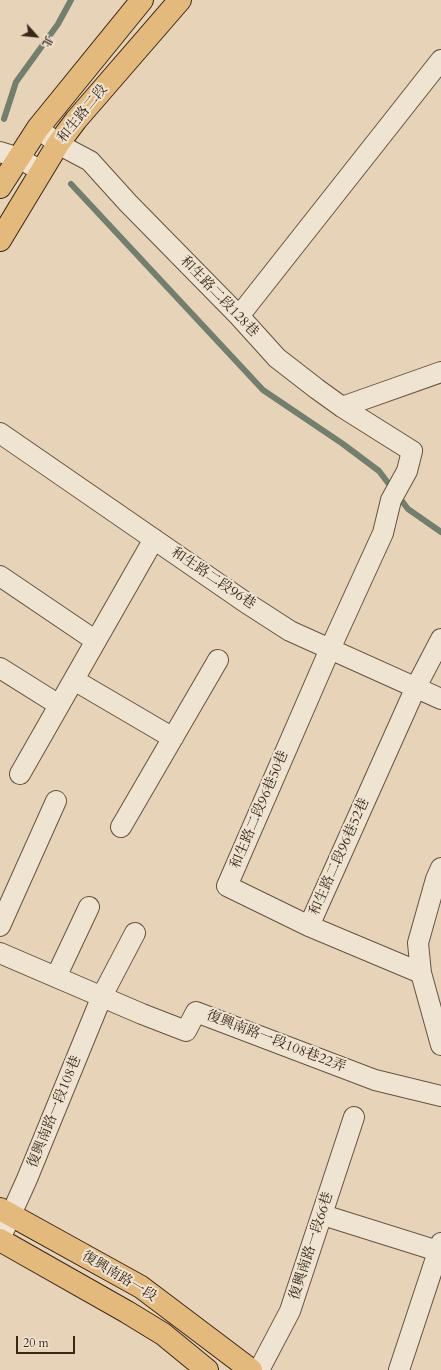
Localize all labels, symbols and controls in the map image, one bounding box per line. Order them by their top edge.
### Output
north arrow [16,16,56,56]
text: 北 [38,33,56,50]
street label: 和生路二段 [54,82,112,146]
street label: 和生路二段128巷 [176,253,262,341]
street label: 和生路二段96巷 [168,545,258,613]
street label: 和生路二段96巷50巷 [228,748,292,872]
street label: 和生路二段96巷52巷 [307,796,373,918]
street label: 復興南路一段108巷22弄 [204,1008,348,1076]
street label: 復興南路一段108巷 [25,1053,85,1171]
street label: 復興南路一段66巷 [287,1190,337,1302]
street label: 復興南路一段 [79,1248,159,1306]
scale bar [18,1328,77,1354]
text: 20 m [23,1335,49,1351]

